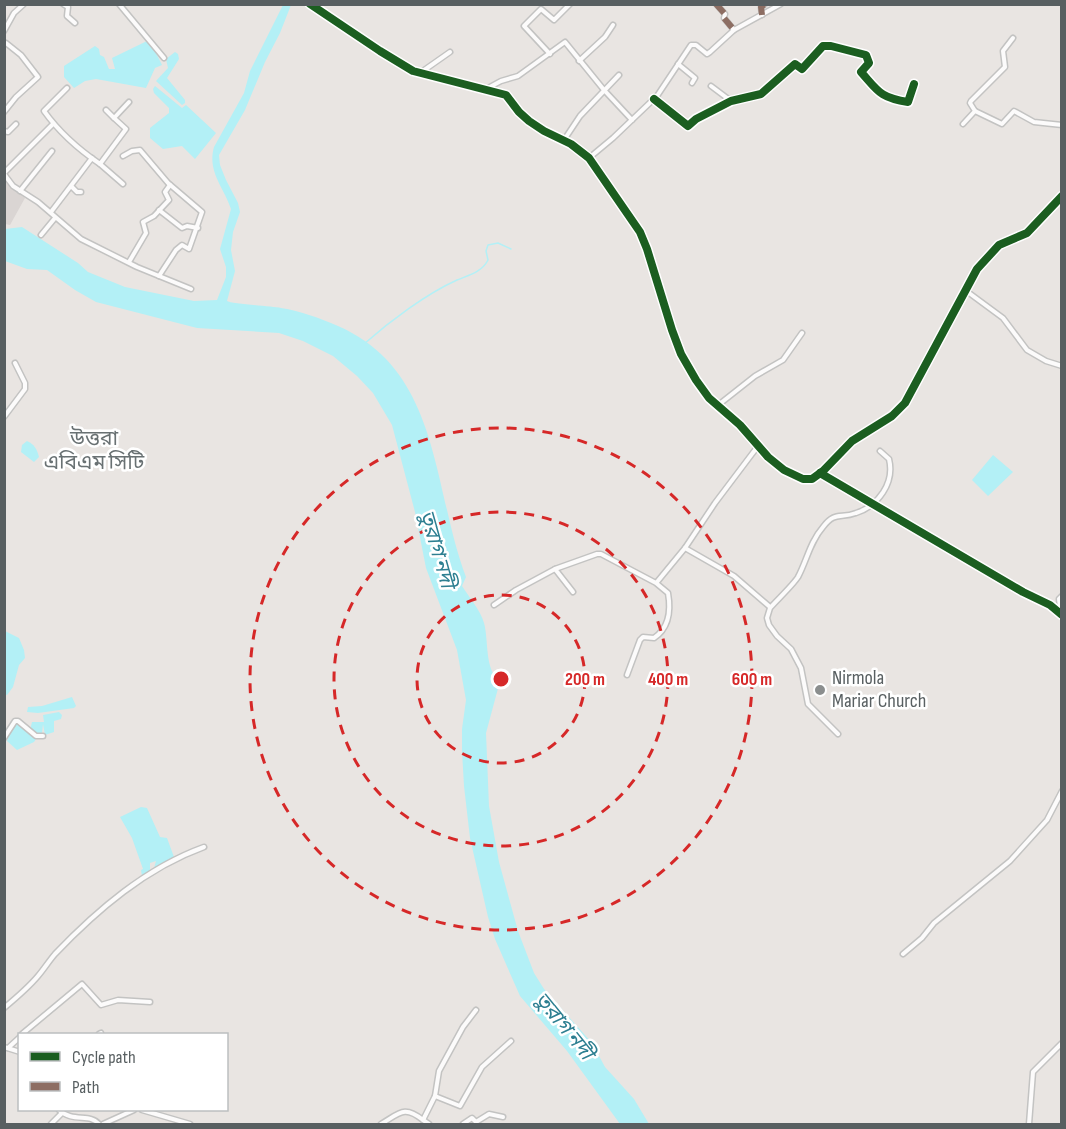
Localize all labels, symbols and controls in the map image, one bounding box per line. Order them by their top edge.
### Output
district label: উত্তরা এবিএম সিটি [44,426,145,475]
water label: তুরাগ নদী [414,507,462,595]
place label: Nirmola Mariar Church [832,666,926,713]
centre of rings [491,669,511,689]
text: 200 m [565,669,605,690]
text: 400 m [648,669,688,690]
text: 600 m [732,669,772,690]
marker: Nirmola Mariar Church [813,683,827,697]
water label: তুরাগ নদী [529,987,602,1068]
legend [18,1033,228,1111]
text: Cycle path [72,1047,136,1068]
text: Path [72,1077,100,1098]

